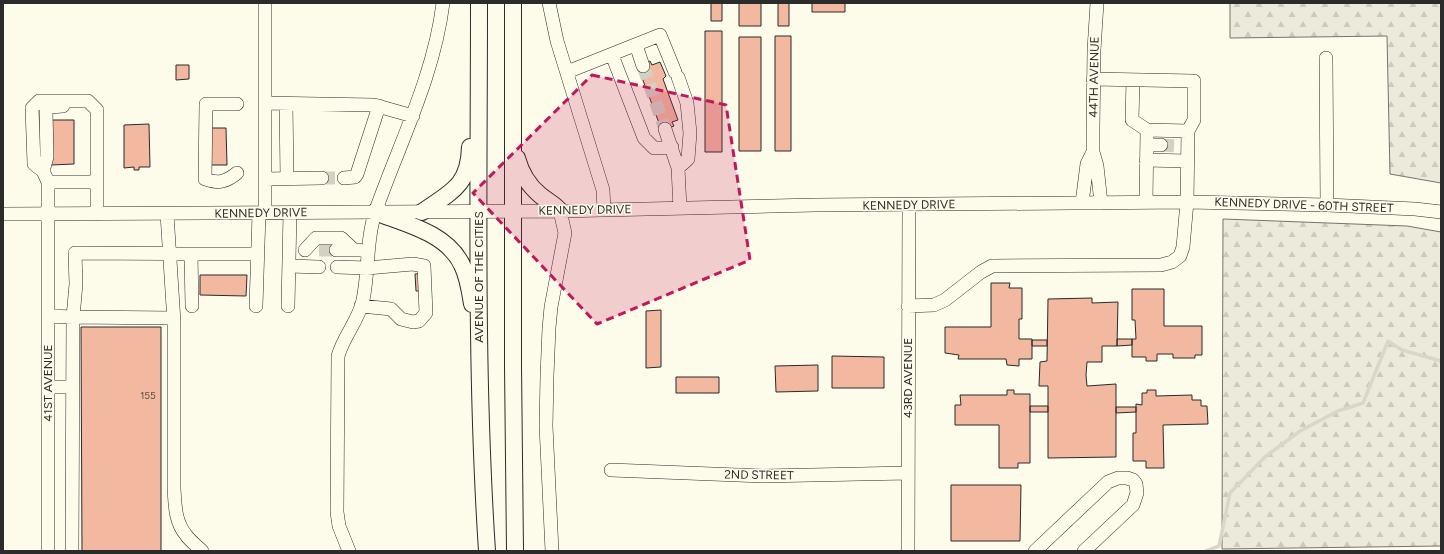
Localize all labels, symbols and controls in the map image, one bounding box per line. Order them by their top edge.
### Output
street label: 44TH AVENUE [1086,36,1102,118]
street label: KENNEDY DRIVE - 60TH STREET [1214,195,1394,215]
street label: KENNEDY DRIVE [862,197,956,213]
street label: KENNEDY DRIVE [538,202,632,218]
street label: KENNEDY DRIVE [214,205,308,221]
street label: AVENUE OF THE CITIES [472,211,486,343]
street label: 43RD AVENUE [901,338,915,418]
street label: 41ST AVENUE [41,344,55,422]
house number: 155 [140,389,156,402]
street label: 2ND STREET [724,467,794,483]

